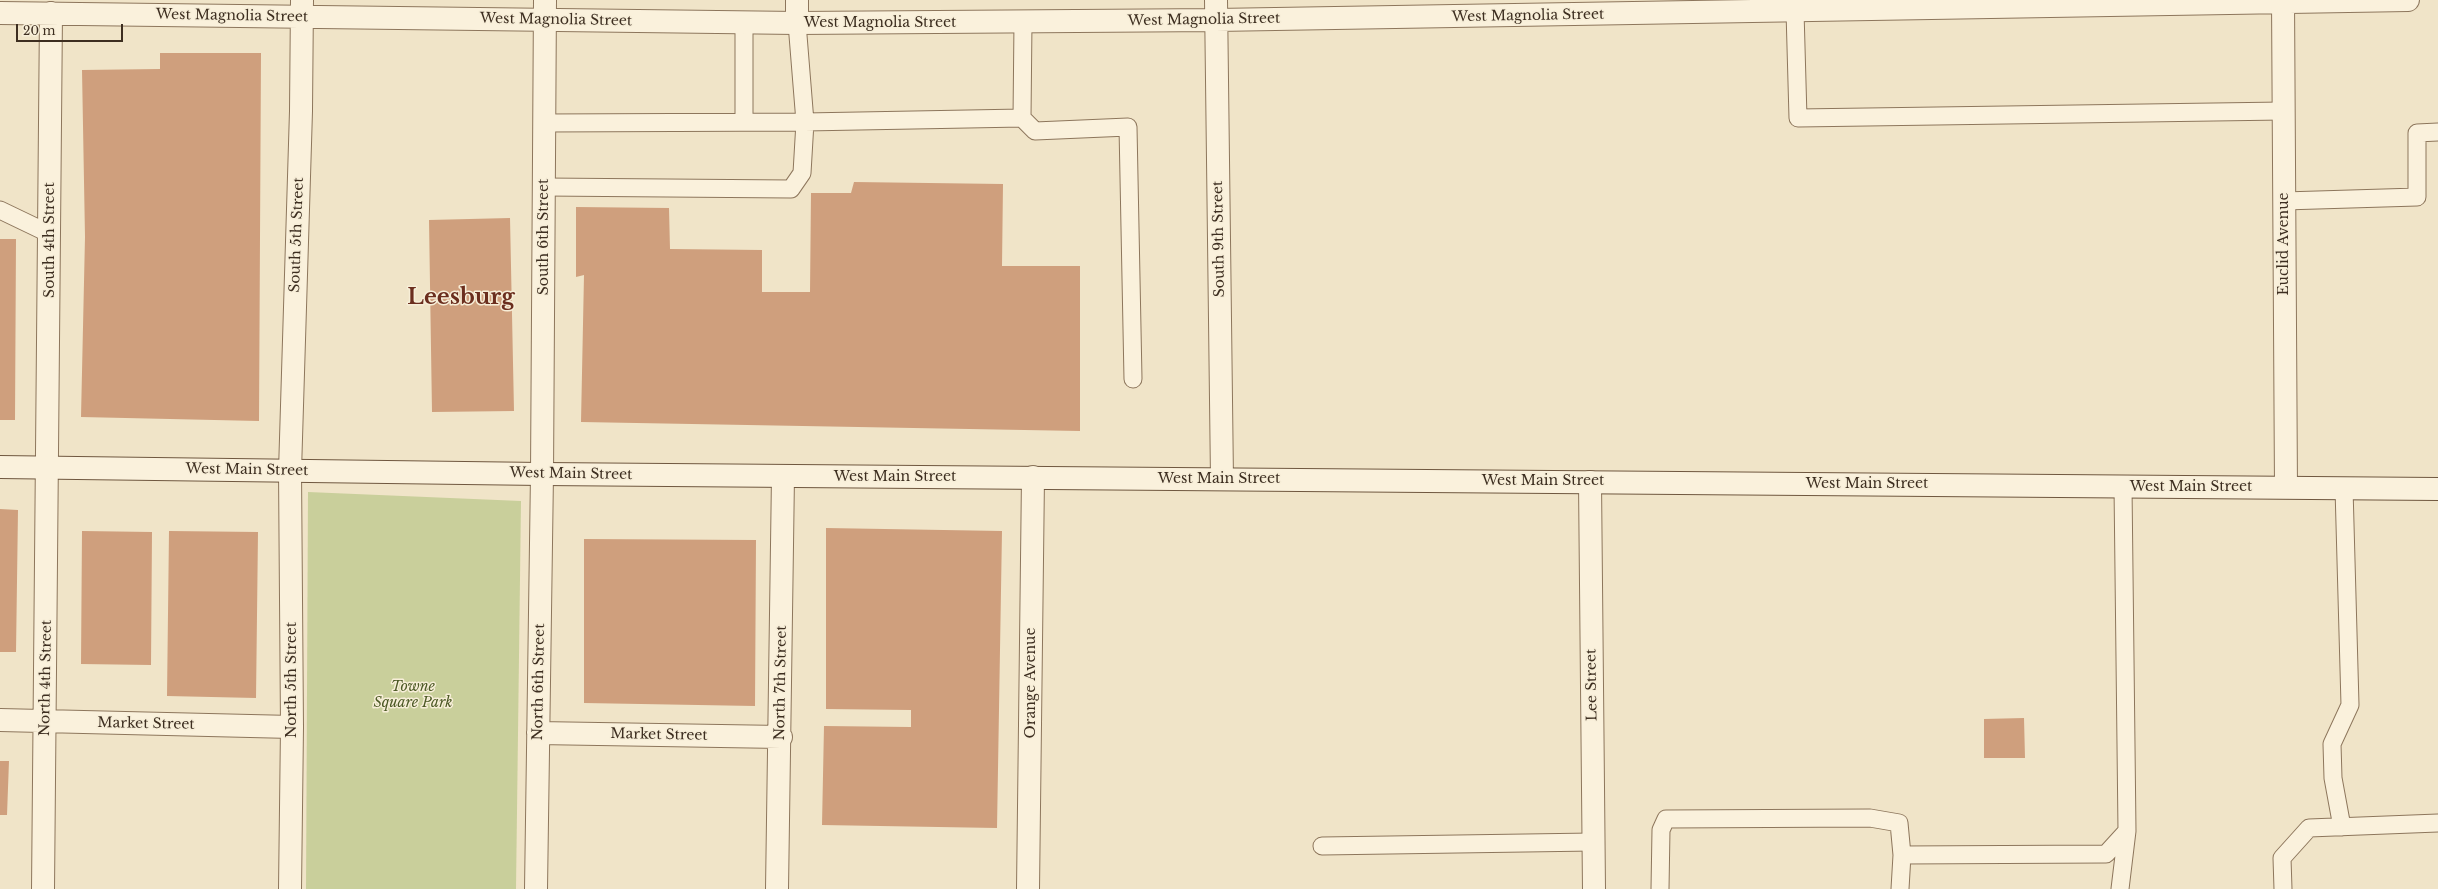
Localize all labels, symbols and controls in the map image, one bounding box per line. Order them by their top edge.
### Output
street label: West Magnolia Street [156,6,308,26]
street label: West Magnolia Street [1452,6,1604,26]
street label: West Magnolia Street [480,10,632,30]
street label: West Magnolia Street [1128,10,1280,30]
street label: West Magnolia Street [804,15,956,31]
scale bar [18,16,125,42]
text: 20 m [23,23,55,38]
street label: South 5th Street [287,177,307,293]
street label: South 6th Street [536,179,552,295]
street label: South 9th Street [1210,181,1228,297]
street label: South 4th Street [42,182,58,298]
street label: Euclid Avenue [2276,192,2292,296]
district label: Leesburg [407,285,515,311]
street label: West Main Street [186,461,308,479]
street label: West Main Street [510,465,632,483]
street label: West Main Street [834,469,956,485]
street label: West Main Street [1158,471,1280,487]
street label: West Main Street [1482,473,1604,489]
street label: West Main Street [1806,476,1928,492]
street label: West Main Street [2130,479,2252,495]
street label: North 4th Street [37,620,55,736]
street label: North 5th Street [284,622,300,738]
street label: North 6th Street [530,623,548,741]
street label: North 7th Street [772,625,790,741]
street label: Orange Avenue [1023,628,1039,738]
street label: Lee Street [1583,649,1601,721]
park label: Towne Square Park [373,679,453,712]
street label: Market Street [97,715,195,733]
street label: Market Street [610,726,708,744]

